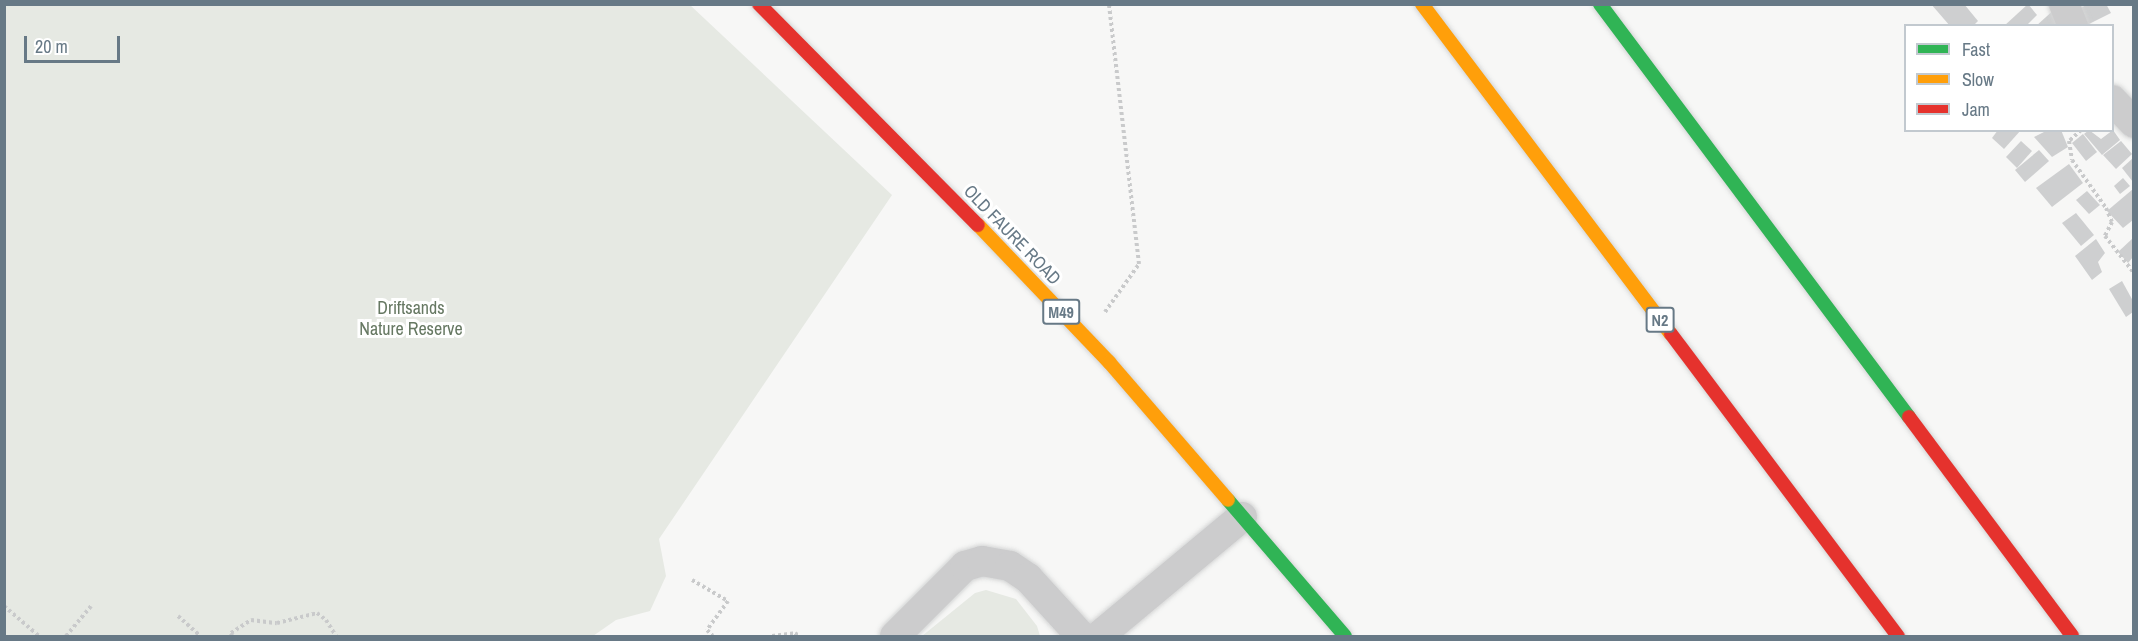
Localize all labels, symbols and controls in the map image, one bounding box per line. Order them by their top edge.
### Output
scale bar [27,24,123,62]
legend [1904,24,2114,132]
text: 20 m [35,34,68,59]
text: Fast [1962,37,1990,62]
text: Slow [1962,67,1994,92]
text: Jam [1962,97,1990,122]
street label: OLD FAURE ROAD [959,181,1065,289]
park label: Driftsands Nature Reserve [359,298,463,340]
road number: M49 [1042,299,1080,325]
road number: N2 [1645,307,1675,333]

